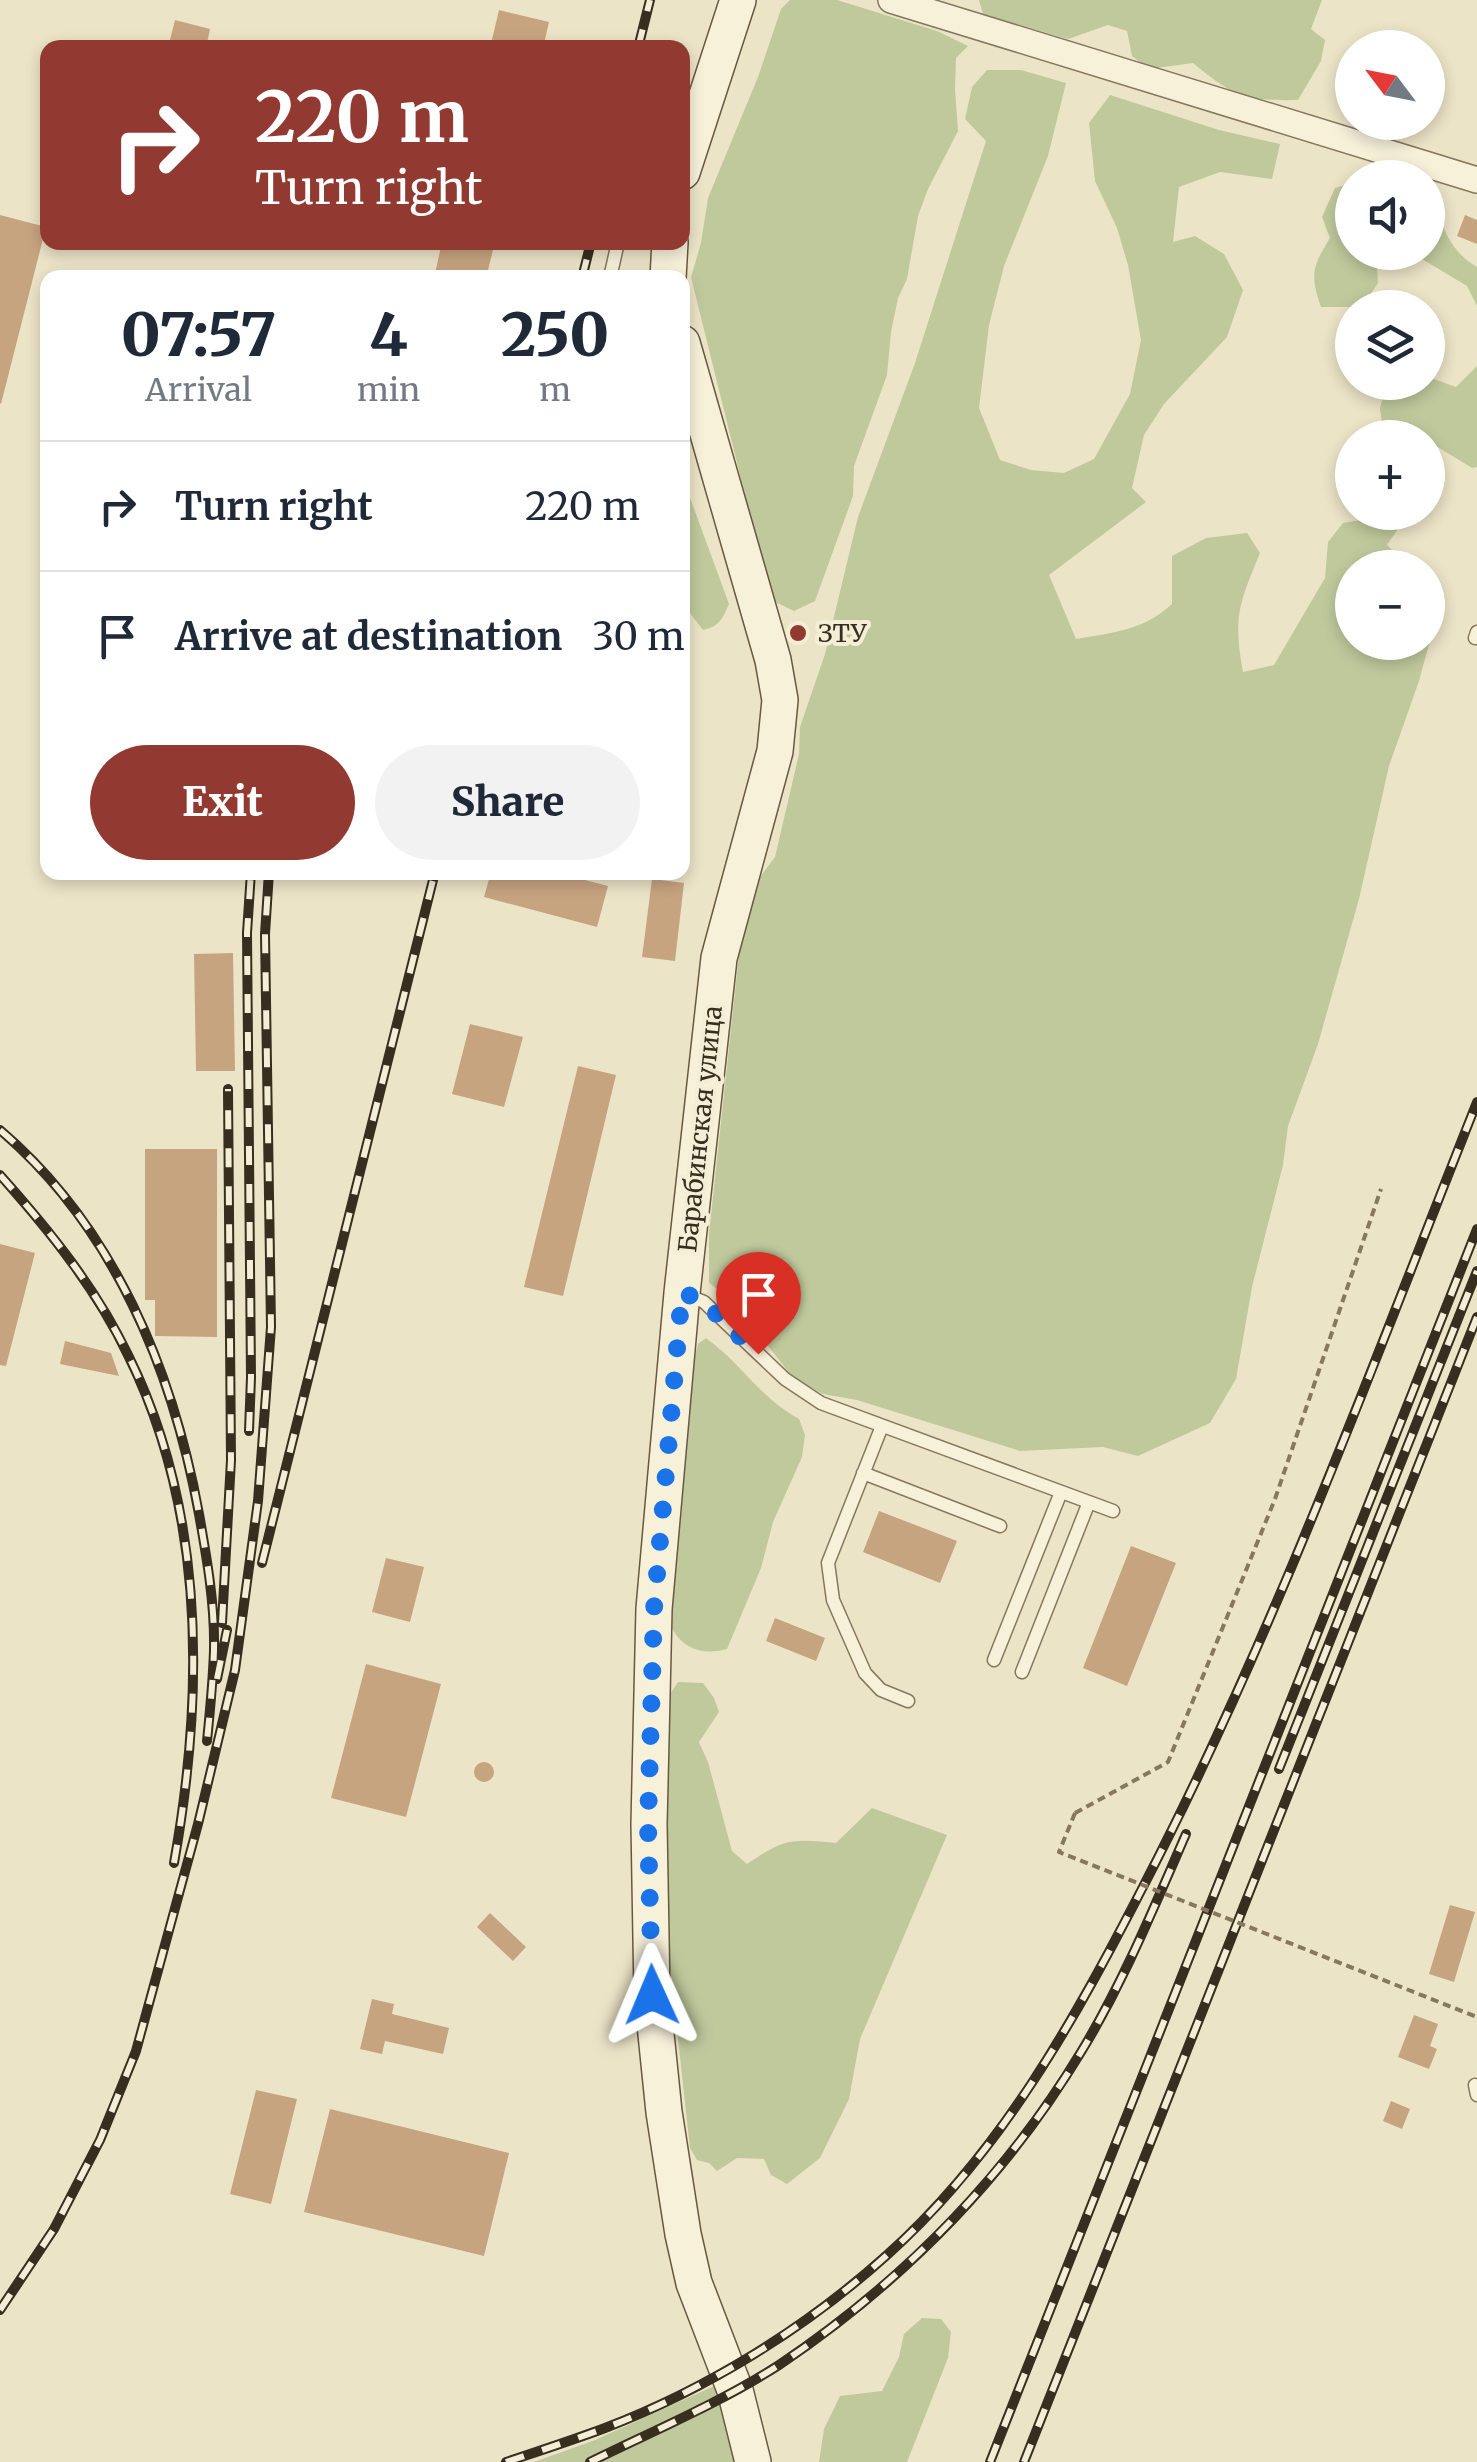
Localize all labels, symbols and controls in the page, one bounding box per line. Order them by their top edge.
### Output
north arrow [1335,30,1445,140]
map controls [1335,30,1445,660]
text: 220 m [255,73,469,161]
icon: right [90,80,220,210]
text: Turn right [255,160,483,216]
button: sound [1335,160,1445,270]
button: layers [1335,290,1445,400]
text: 07:57 [121,297,276,372]
text: 4 [369,297,408,372]
text: 250 [501,297,609,372]
text: Arrival [145,370,252,410]
text: min [357,370,420,410]
text: m [539,370,571,410]
button: + [1335,420,1445,530]
icon: right [90,479,145,534]
text: Turn right [175,483,373,530]
text: 220 m [525,483,640,530]
button: − [1335,550,1445,660]
icon: arrive [90,609,145,664]
text: Arrive at destination [175,613,562,660]
text: 30 m [592,613,685,660]
place label: ЗТУ [818,617,868,649]
marker: ЗТУ [787,622,809,644]
button: Exit [90,745,355,860]
button: Share [375,745,640,860]
street label: Барабинская улица [671,1004,729,1254]
pin [716,1252,801,1355]
icon: arrive [731,1267,786,1322]
position arrow [600,1943,704,2047]

